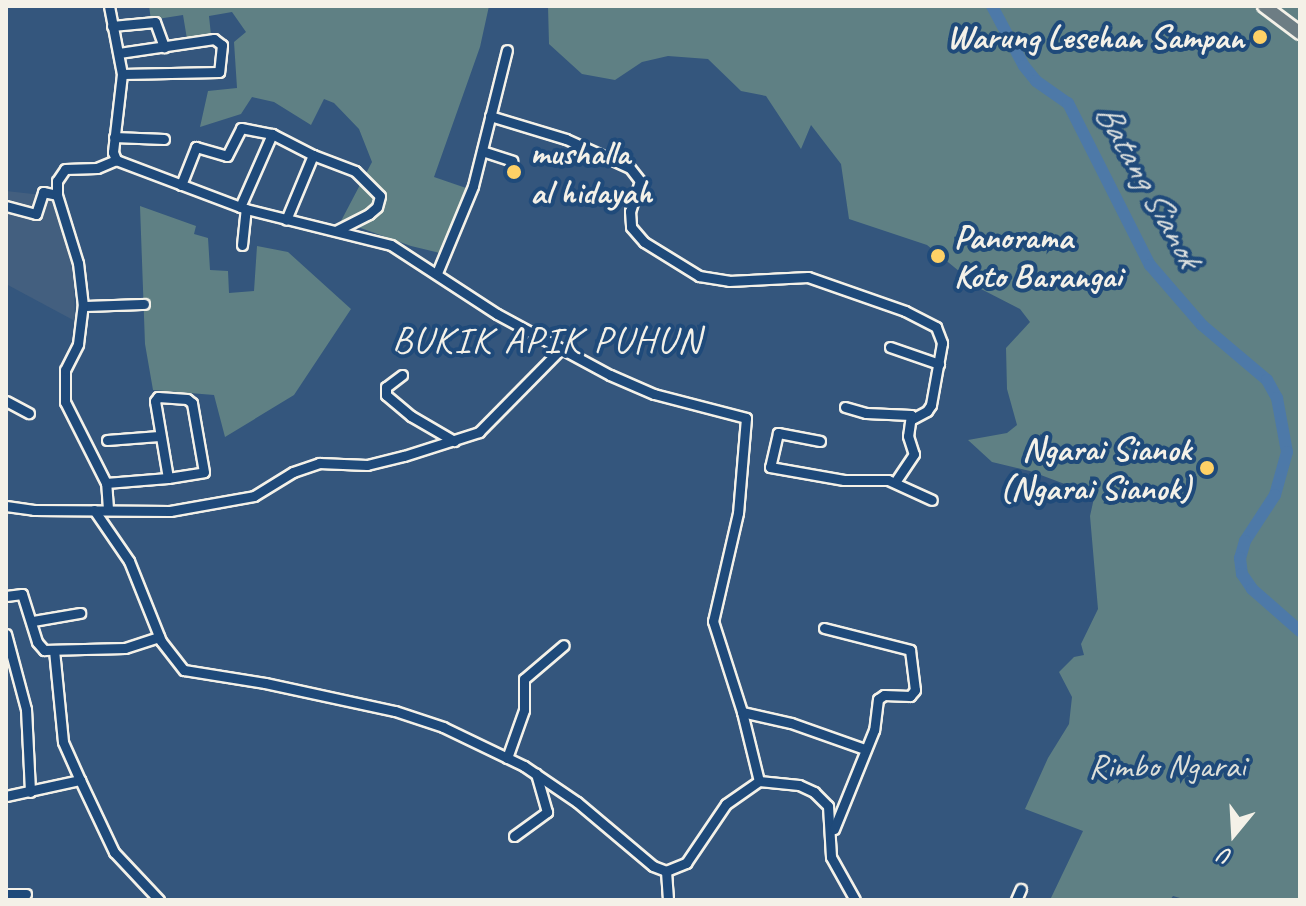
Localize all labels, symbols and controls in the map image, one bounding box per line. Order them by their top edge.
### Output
place label: Warung Lesehan Sampan [947,17,1244,57]
marker: Warung Lesehan Sampan [1251,28,1269,46]
water label: Batang Sianok [1085,96,1211,274]
place label: mushalla al hidayah [530,132,652,212]
marker: mushalla al hidayah [505,163,523,181]
place label: Panorama Koto Barangai [954,216,1122,296]
marker: Panorama Koto Barangai [929,247,947,265]
district label: BUKIK APIK PUHUN [393,317,701,363]
place label: Ngarai Sianok (Ngarai Sianok) [1000,428,1191,508]
marker: Ngarai Sianok (Ngarai Sianok) [1198,459,1216,477]
park label: Rimbo Ngarai [1088,746,1246,786]
north arrow [1194,794,1274,874]
text: U [1217,842,1236,872]

